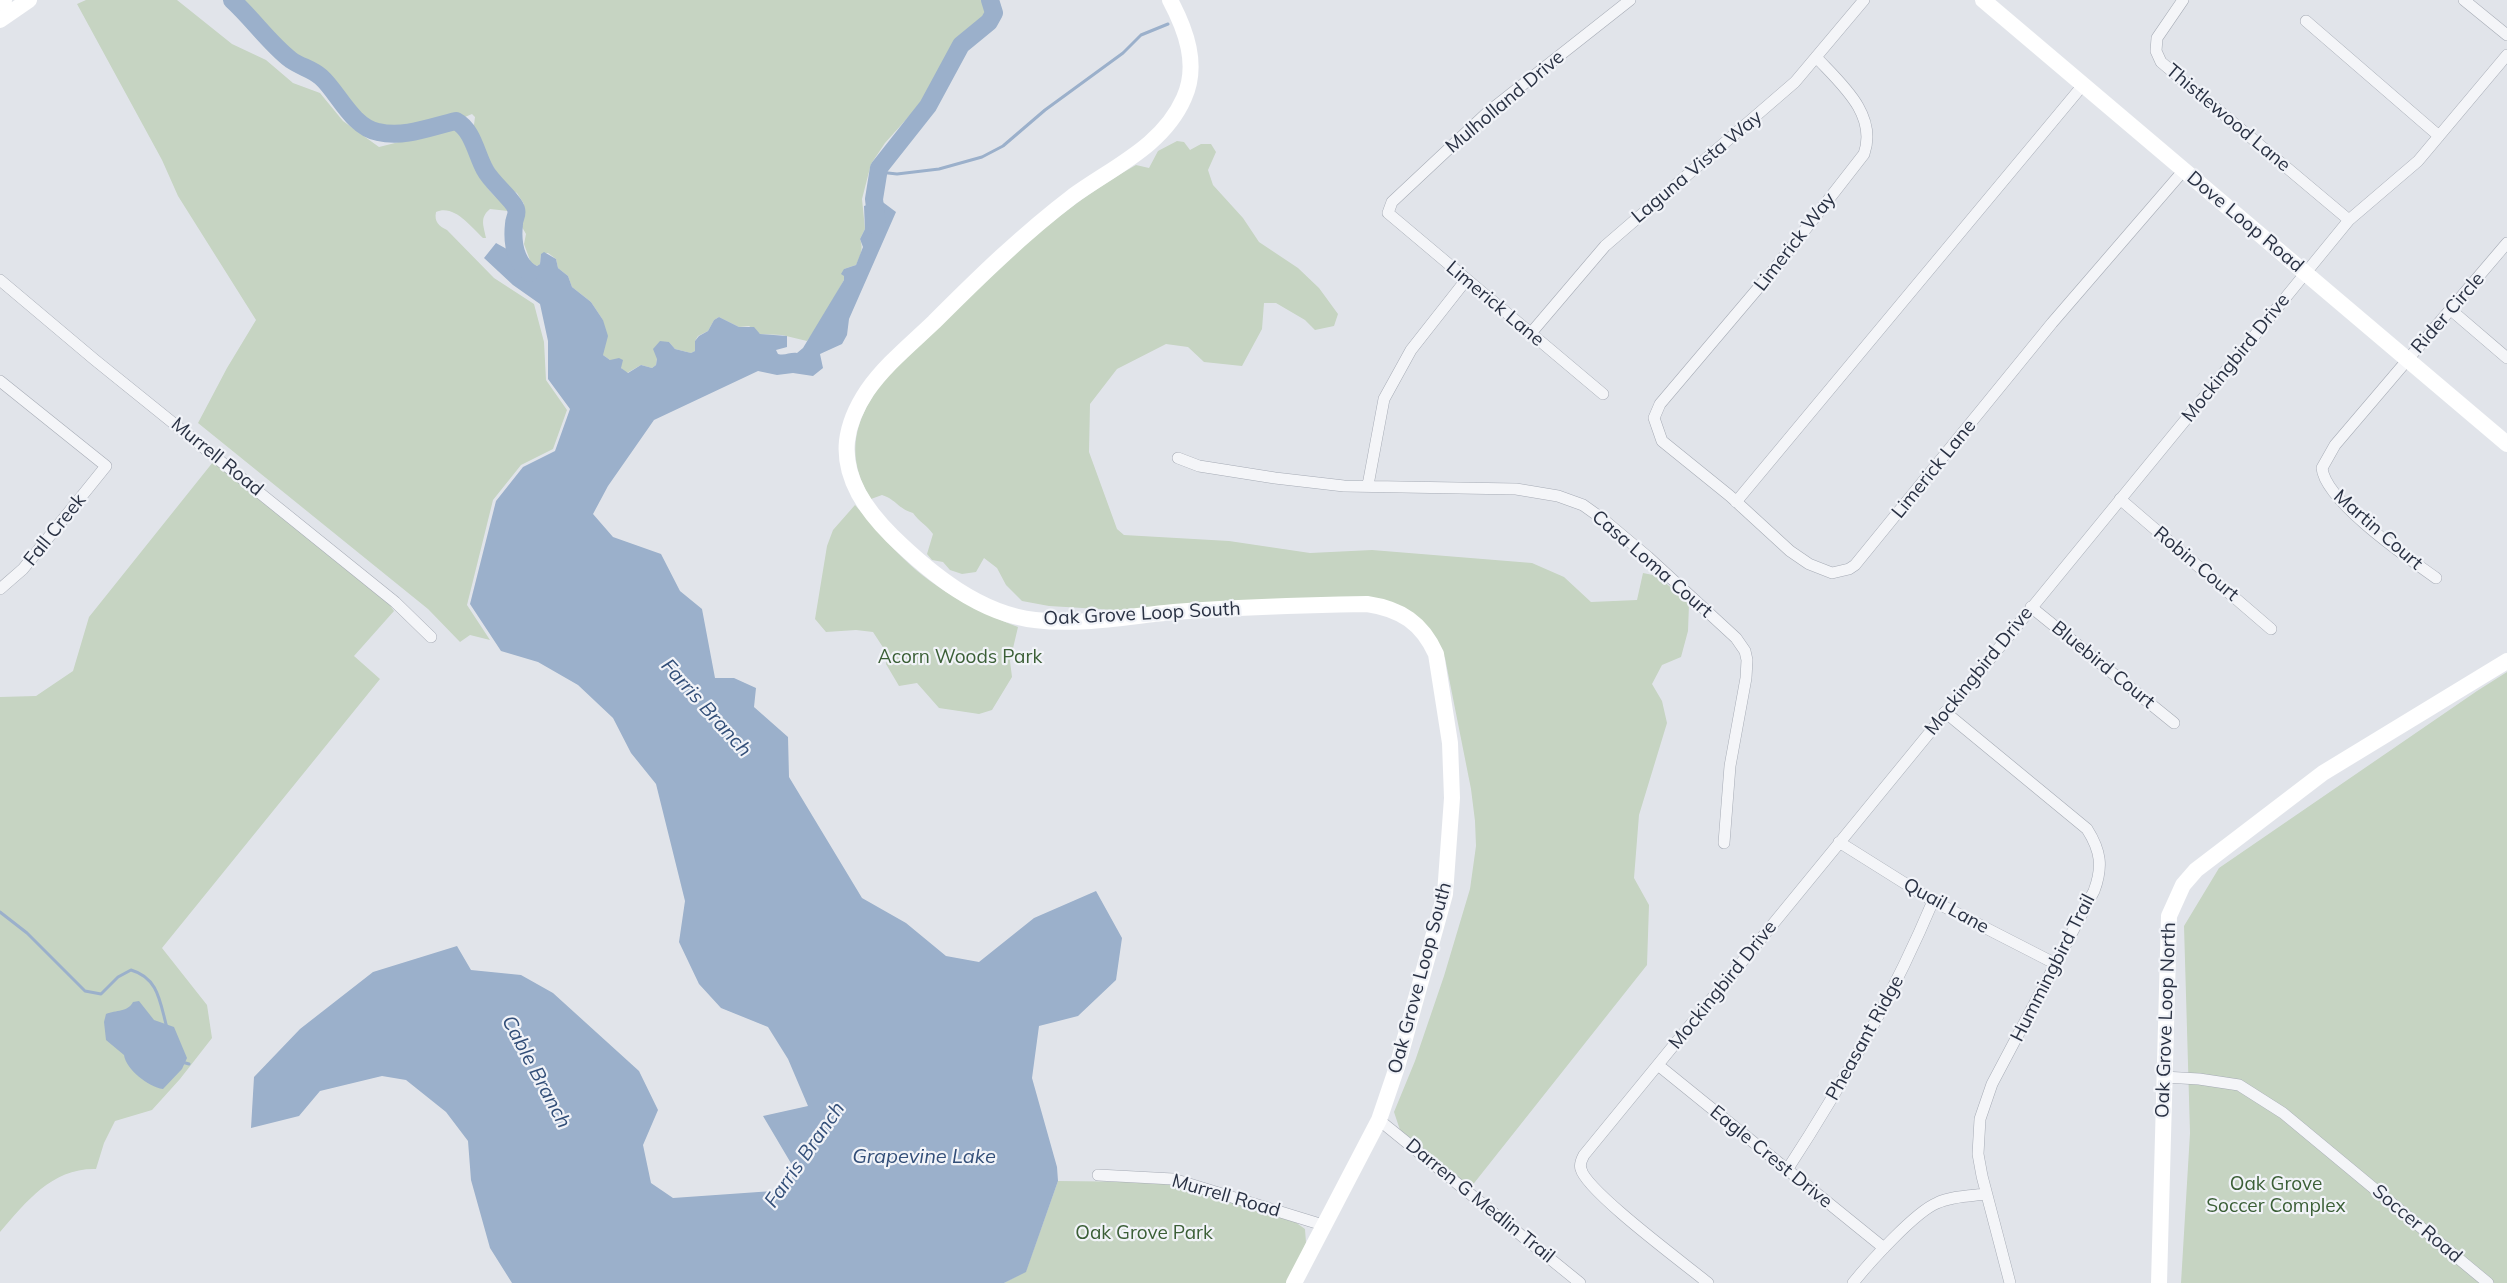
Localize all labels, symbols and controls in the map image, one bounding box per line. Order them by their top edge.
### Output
street label: Mulholland Drive [1441,46,1569,158]
street label: Thistlewood Lane [2161,59,2295,177]
street label: Laguna Vista Way [1627,106,1767,228]
street label: Dove Loop Road [2182,167,2308,277]
street label: Limerick Way [1749,188,1841,296]
street label: Limerick Lane [1441,256,1549,352]
street label: Rider Circle [2407,268,2489,358]
street label: Mockingbird Drive [2177,289,2295,427]
street label: Murrell Road [166,413,268,501]
street label: Limerick Lane [1887,415,1981,523]
street label: Martin Court [2329,485,2427,575]
street label: Fall Creek [19,489,91,571]
street label: Casa Loma Court [1587,505,1717,623]
street label: Robin Court [2149,522,2243,606]
street label: Oak Grove Loop South [1043,597,1241,631]
street label: Mockingbird Drive [1920,602,2038,740]
street label: Bluebird Court [2047,616,2159,714]
park label: Acorn Woods Park [878,646,1042,668]
water label: Farris Branch [656,654,756,762]
street label: Quail Lane [1899,873,1993,939]
street label: Oak Grove Loop South [1383,880,1457,1076]
street label: Hummingbird Trail [2006,891,2100,1045]
street label: Mockingbird Drive [1664,916,1782,1054]
street label: Oak Grove Loop North [2151,922,2181,1118]
street label: Pheasant Ridge [1821,971,1909,1105]
water label: Cable Branch [496,1011,576,1133]
water label: Farris Branch [760,1098,850,1212]
street label: Eagle Crest Drive [1705,1101,1837,1213]
street label: Darren G Medlin Trail [1401,1134,1559,1268]
water label: Grapevine Lake [852,1145,996,1169]
street label: Murrell Road [1169,1170,1283,1222]
park label: Oak Grove Soccer Complex [2206,1173,2346,1217]
street label: Soccer Road [2368,1180,2466,1268]
park label: Oak Grove Park [1075,1222,1213,1244]

